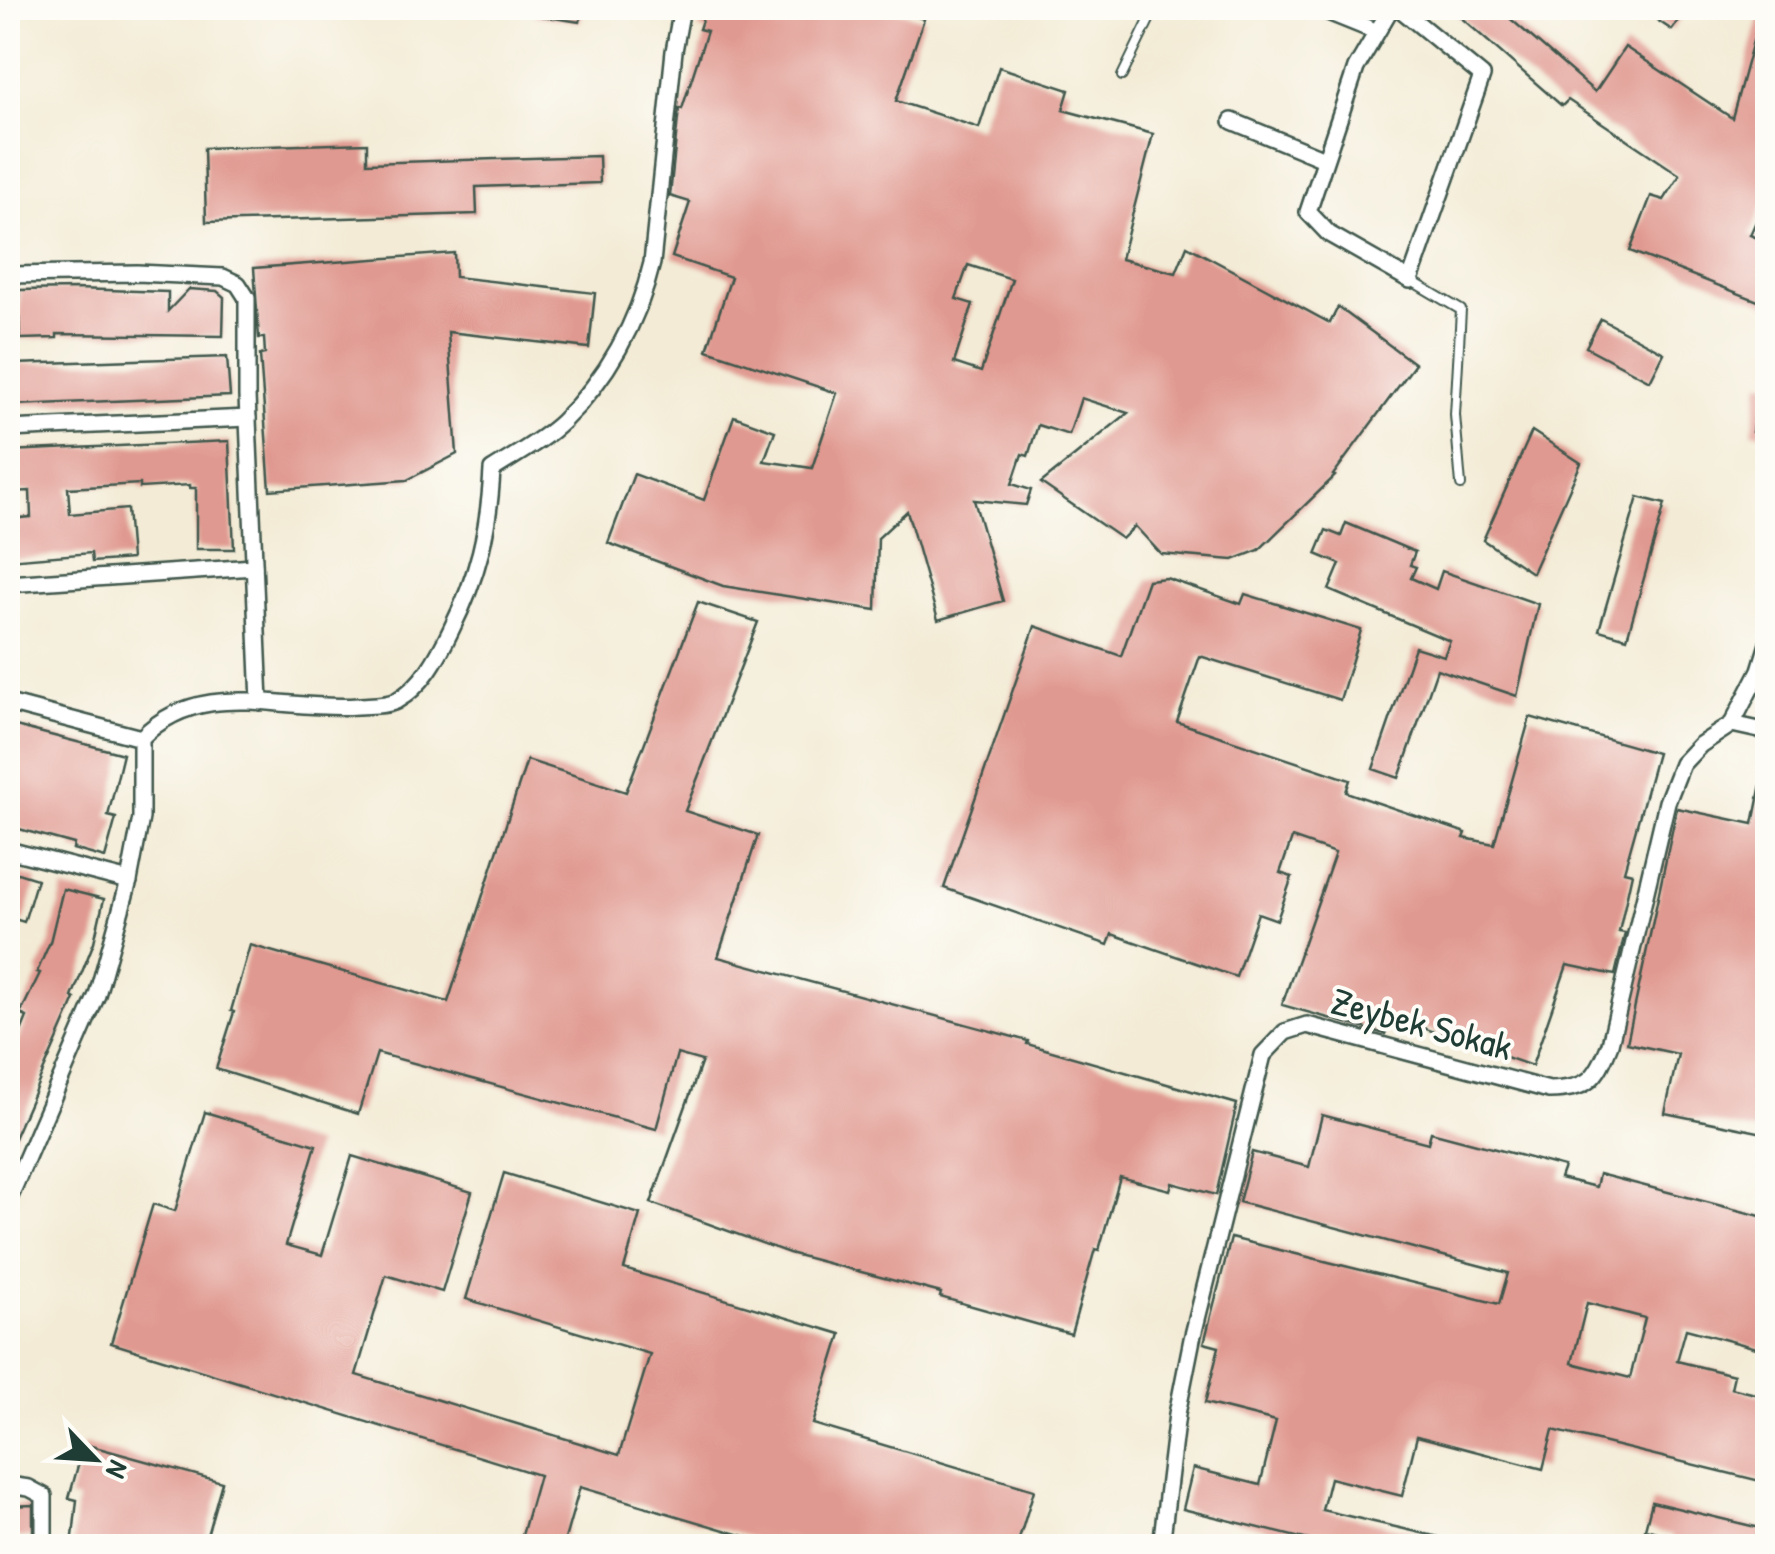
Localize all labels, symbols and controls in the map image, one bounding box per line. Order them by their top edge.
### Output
street label: Zeybek Sokak [1326,974,1518,1072]
north arrow [45,1409,145,1509]
text: N [97,1455,138,1484]

